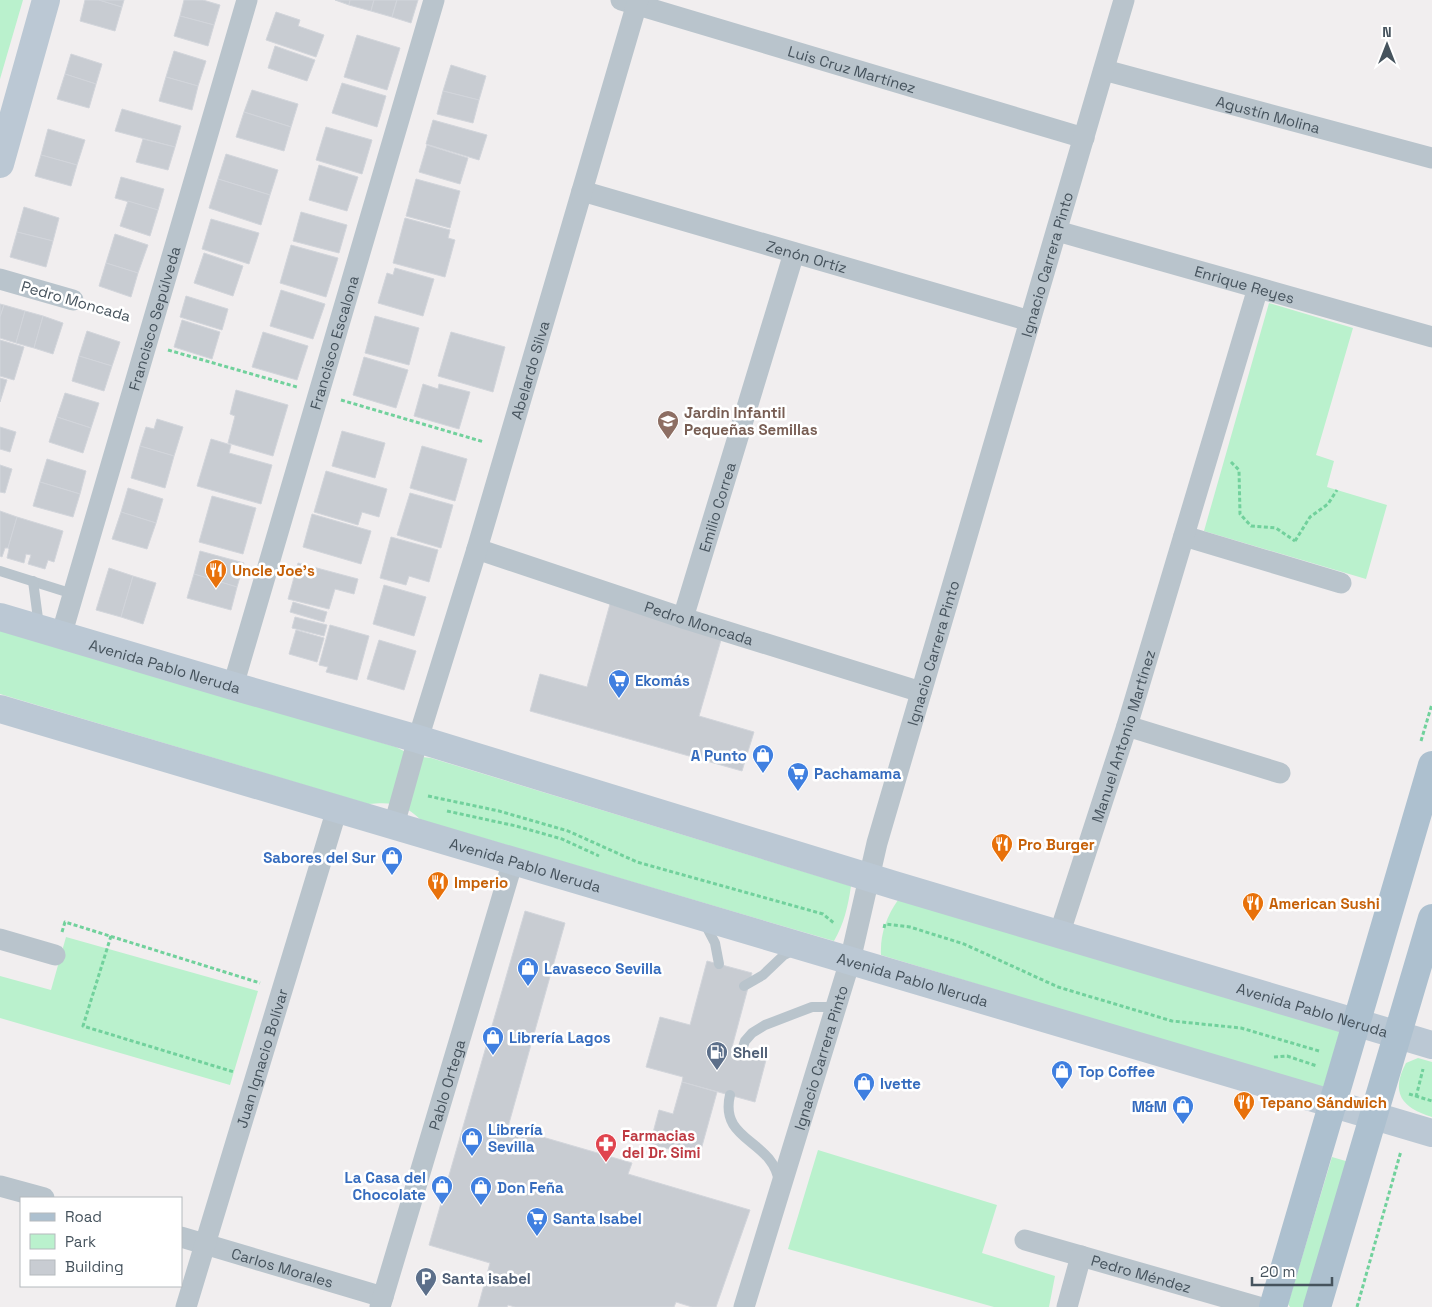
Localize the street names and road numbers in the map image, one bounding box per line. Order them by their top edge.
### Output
street label: Luis Cruz Martínez [786,41,918,97]
street label: Agustín Molina [1214,91,1323,137]
street label: Ignacio Carrera Pinto [1016,189,1077,339]
street label: Zenón Ortíz [764,236,849,277]
street label: Francisco Sepúlveda [124,243,184,393]
street label: Enrique Reyes [1193,261,1297,307]
street label: Francisco Escalona [305,273,362,412]
street label: Pedro Moncada [19,276,133,326]
street label: Abelardo Silva [506,318,553,421]
street label: Emilio Correa [694,459,739,554]
street label: Ignacio Carrera Pinto [902,578,963,728]
street label: Pedro Moncada [642,596,756,649]
street label: Avenida Pablo Neruda [87,634,243,697]
street label: Manuel Antonio Martínez [1087,647,1159,825]
street label: Avenida Pablo Neruda [448,833,604,896]
street label: Avenida Pablo Neruda [835,948,991,1011]
street label: Avenida Pablo Neruda [1235,978,1391,1041]
street label: Ignacio Carrera Pinto [789,983,852,1132]
street label: Juan Ignacio Bolívar [231,986,292,1130]
street label: Pablo Ortega [424,1037,469,1132]
street label: Carlos Morales [229,1243,336,1291]
street label: Pedro Méndez [1089,1250,1193,1297]

